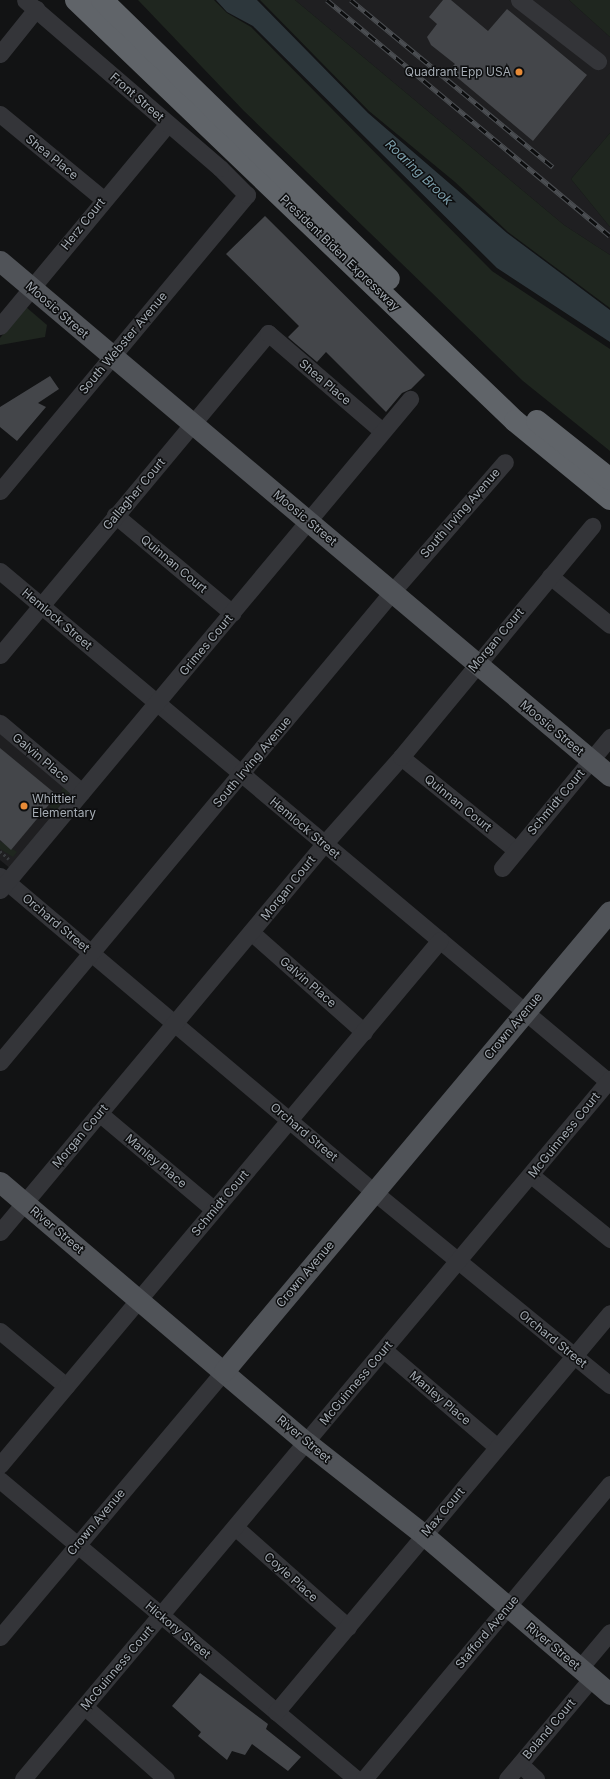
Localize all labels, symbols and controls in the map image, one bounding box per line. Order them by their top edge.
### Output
place label: Quadrant Epp USA [405,65,511,79]
marker: Quadrant Epp USA [514,67,524,77]
street label: Front Street [107,70,167,124]
street label: Shea Place [23,132,81,182]
water label: Roaring Brook [382,136,456,208]
street label: President Biden Expressway [277,192,403,314]
street label: Herz Court [58,195,108,253]
street label: Moosic Street [23,279,91,341]
street label: South Webster Avenue [76,289,170,397]
street label: Shea Place [296,356,354,408]
street label: Gallagher Court [100,455,168,533]
street label: South Irving Avenue [417,465,503,561]
street label: Moosic Street [270,487,340,549]
street label: Quinnan Court [138,532,210,596]
street label: Hemlock Street [19,585,95,653]
street label: Morgan Court [465,605,527,675]
street label: Grimes Court [176,611,236,679]
street label: Moosic Street [517,697,587,759]
street label: South Irving Avenue [210,714,294,810]
street label: Galvin Place [10,730,72,786]
street label: Schmidt Court [524,766,588,838]
street label: Quinnan Court [422,772,494,834]
place label: Whittier Elementary [32,792,96,820]
street label: Hemlock Street [267,794,343,862]
marker: Whittier Elementary [19,801,29,811]
street label: Morgan Court [258,853,318,923]
street label: Orchard Street [20,891,92,955]
street label: Galvin Place [277,954,339,1010]
street label: Crown Avenue [481,990,545,1062]
street label: McGuinness Court [525,1089,603,1181]
street label: Orchard Street [268,1100,340,1164]
street label: Morgan Court [49,1101,111,1171]
street label: Manley Place [122,1131,190,1191]
street label: Schmidt Court [188,1167,252,1239]
street label: River Street [27,1203,87,1257]
street label: Crown Avenue [273,1238,337,1310]
street label: Orchard Street [516,1307,590,1371]
street label: McGuinness Court [317,1338,395,1428]
street label: Manley Place [406,1368,474,1428]
street label: River Street [274,1412,334,1466]
street label: Max Court [418,1485,468,1539]
street label: Crown Avenue [64,1486,128,1558]
street label: Coyle Place [261,1549,321,1605]
street label: Stafford Avenue [452,1593,522,1671]
street label: Hickory Street [142,1598,214,1662]
street label: River Street [523,1619,583,1673]
street label: McGuinness Court [78,1623,156,1713]
street label: Boland Court [520,1696,578,1762]

